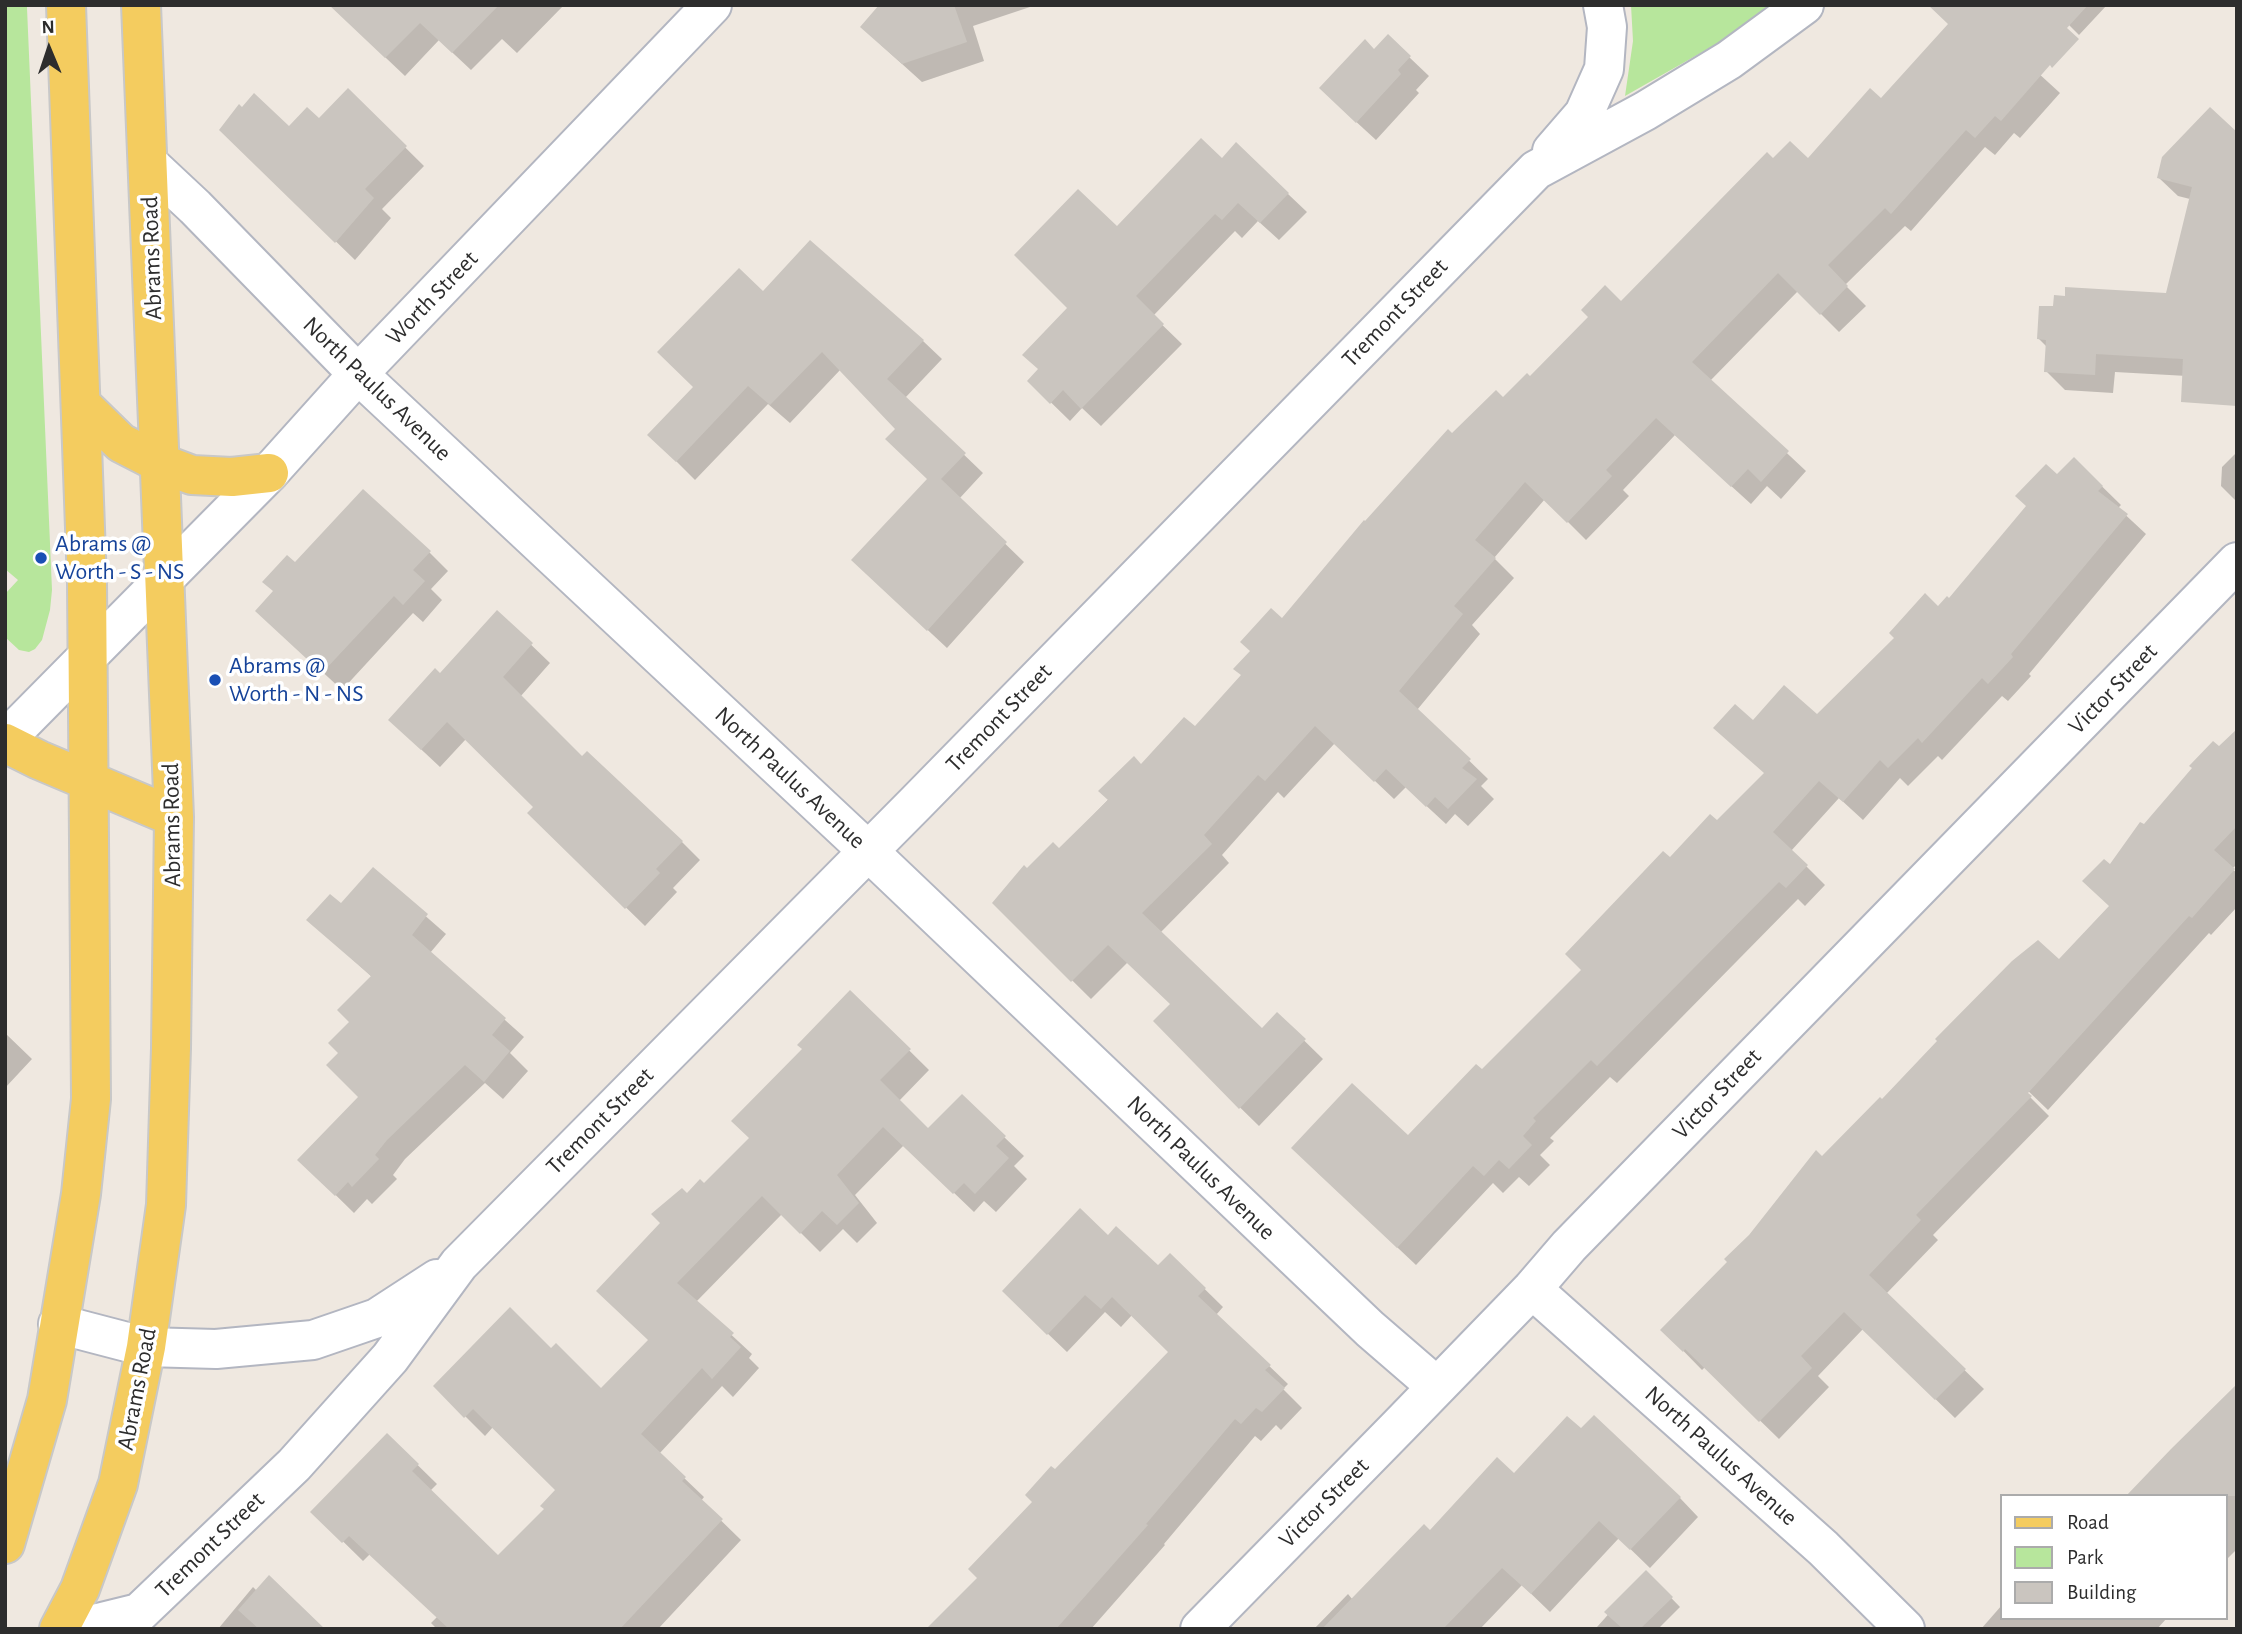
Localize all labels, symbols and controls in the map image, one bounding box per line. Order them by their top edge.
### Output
north arrow [14,14,84,84]
text: N [41,18,55,37]
street label: Abrams Road [135,195,169,321]
street label: Worth Street [380,245,484,351]
street label: Tremont Street [1336,253,1454,373]
street label: North Paulus Avenue [297,311,457,467]
place label: Abrams @ Worth - S - NS [55,530,184,586]
marker: Abrams @ Worth - S - NS [33,550,49,566]
street label: Victor Street [2062,637,2164,741]
place label: Abrams @ Worth - N - NS [229,652,363,708]
street label: Tremont Street [940,658,1058,778]
marker: Abrams @ Worth - N - NS [207,672,223,688]
street label: North Paulus Avenue [709,701,871,855]
street label: Abrams Road [157,763,187,887]
street label: Victor Street [1666,1042,1768,1146]
street label: Tremont Street [540,1061,660,1181]
street label: North Paulus Avenue [1121,1090,1281,1246]
street label: Abrams Road [111,1325,163,1453]
street label: North Paulus Avenue [1639,1380,1803,1532]
street label: Victor Street [1273,1452,1375,1554]
street label: Tremont Street [150,1486,270,1604]
legend [2000,1494,2228,1620]
text: Road [2067,1512,2109,1533]
text: Park [2067,1547,2103,1568]
text: Building [2067,1582,2136,1603]

